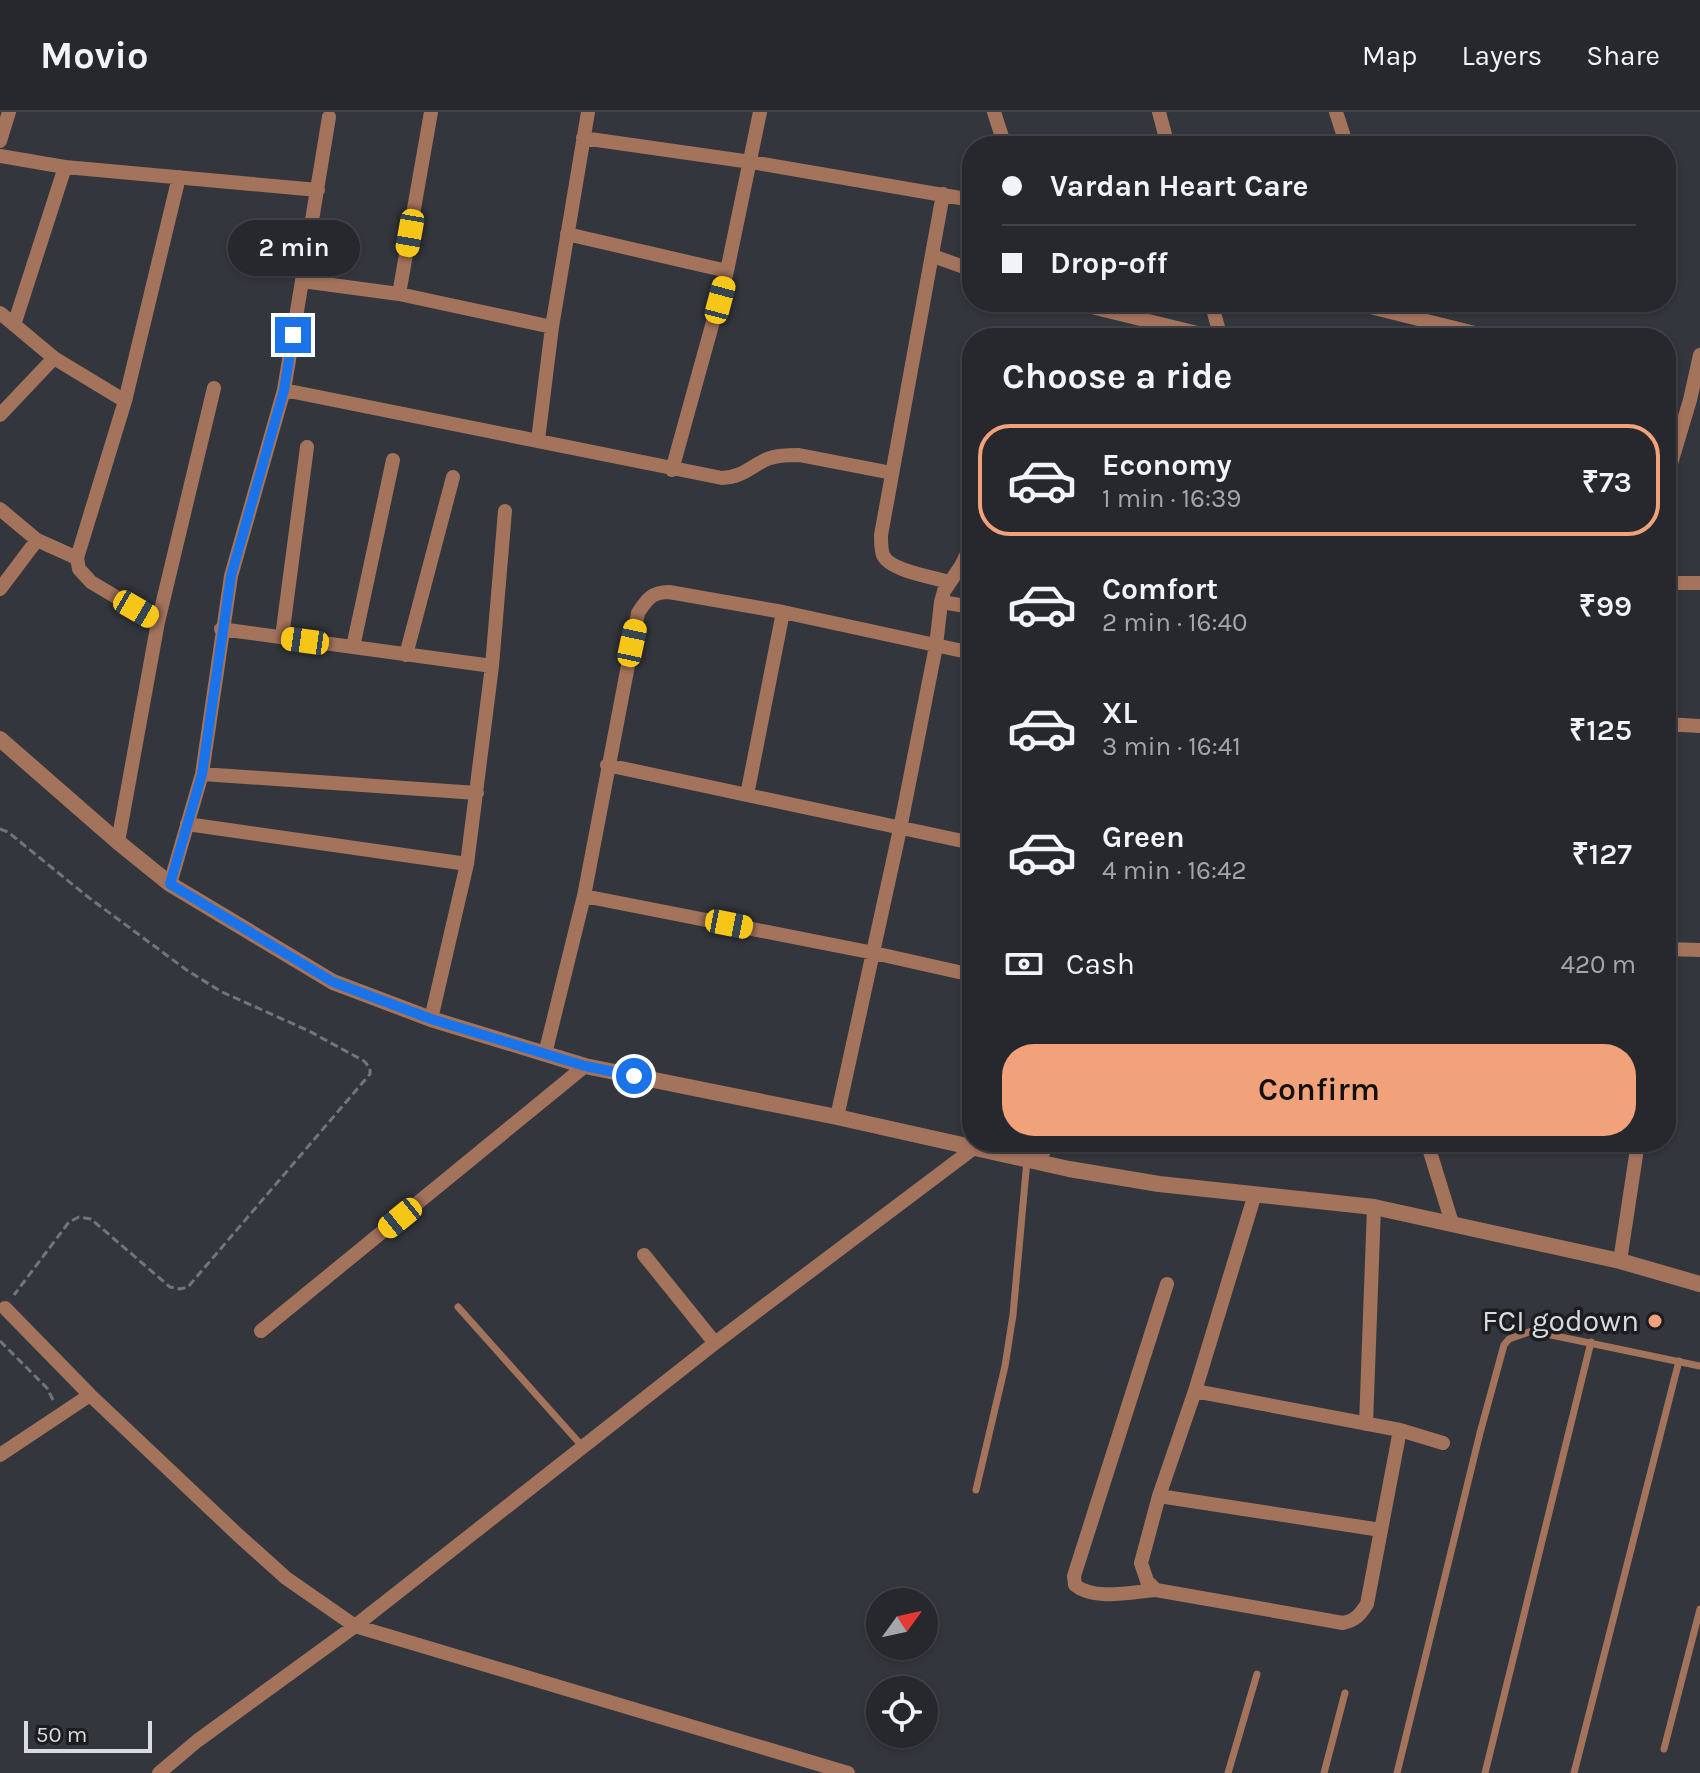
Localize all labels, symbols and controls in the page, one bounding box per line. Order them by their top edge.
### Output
text: Movio [40,33,148,78]
text: Map [1362,39,1417,72]
text: Layers [1461,39,1542,72]
text: Share [1586,39,1660,72]
text: Vardan Heart Care [1050,168,1309,204]
car [394,207,426,259]
callout: 2 min [227,219,359,275]
text: 2 min [259,232,329,263]
text: Drop-off [1050,245,1168,281]
car [702,274,738,326]
route end [275,317,311,353]
text: Choose a ride [1002,355,1232,397]
icon: car [1006,444,1078,516]
text: Economy [1102,447,1232,483]
text: ₹73 [1582,464,1632,500]
text: 1 min · 16:39 [1102,483,1241,514]
icon: car [1006,568,1078,640]
text: Comfort [1102,571,1218,607]
car [109,587,163,631]
text: ₹99 [1579,588,1632,624]
text: 2 min · 16:40 [1102,607,1247,638]
car [615,617,649,669]
car [280,626,330,656]
icon: car [1006,692,1078,764]
text: XL [1102,695,1137,731]
text: ₹125 [1569,712,1632,748]
text: 3 min · 16:41 [1102,731,1241,762]
icon: car [1006,816,1078,888]
text: Green [1102,819,1185,855]
text: ₹127 [1572,836,1632,872]
text: 4 min · 16:42 [1102,855,1247,886]
car [703,908,755,940]
icon: cash [1002,942,1046,986]
text: Cash [1066,946,1135,982]
text: 420 m [1560,949,1636,980]
button: Confirm [1002,1044,1636,1136]
route start [616,1058,652,1094]
car [374,1194,426,1242]
place label: FCI godown [1482,1303,1639,1339]
marker: FCI godown [1646,1312,1664,1330]
north arrow [866,1588,938,1660]
map controls [866,1588,938,1748]
button: locate [866,1676,938,1748]
scale bar [24,1717,152,1753]
text: 50 m [36,1722,87,1748]

